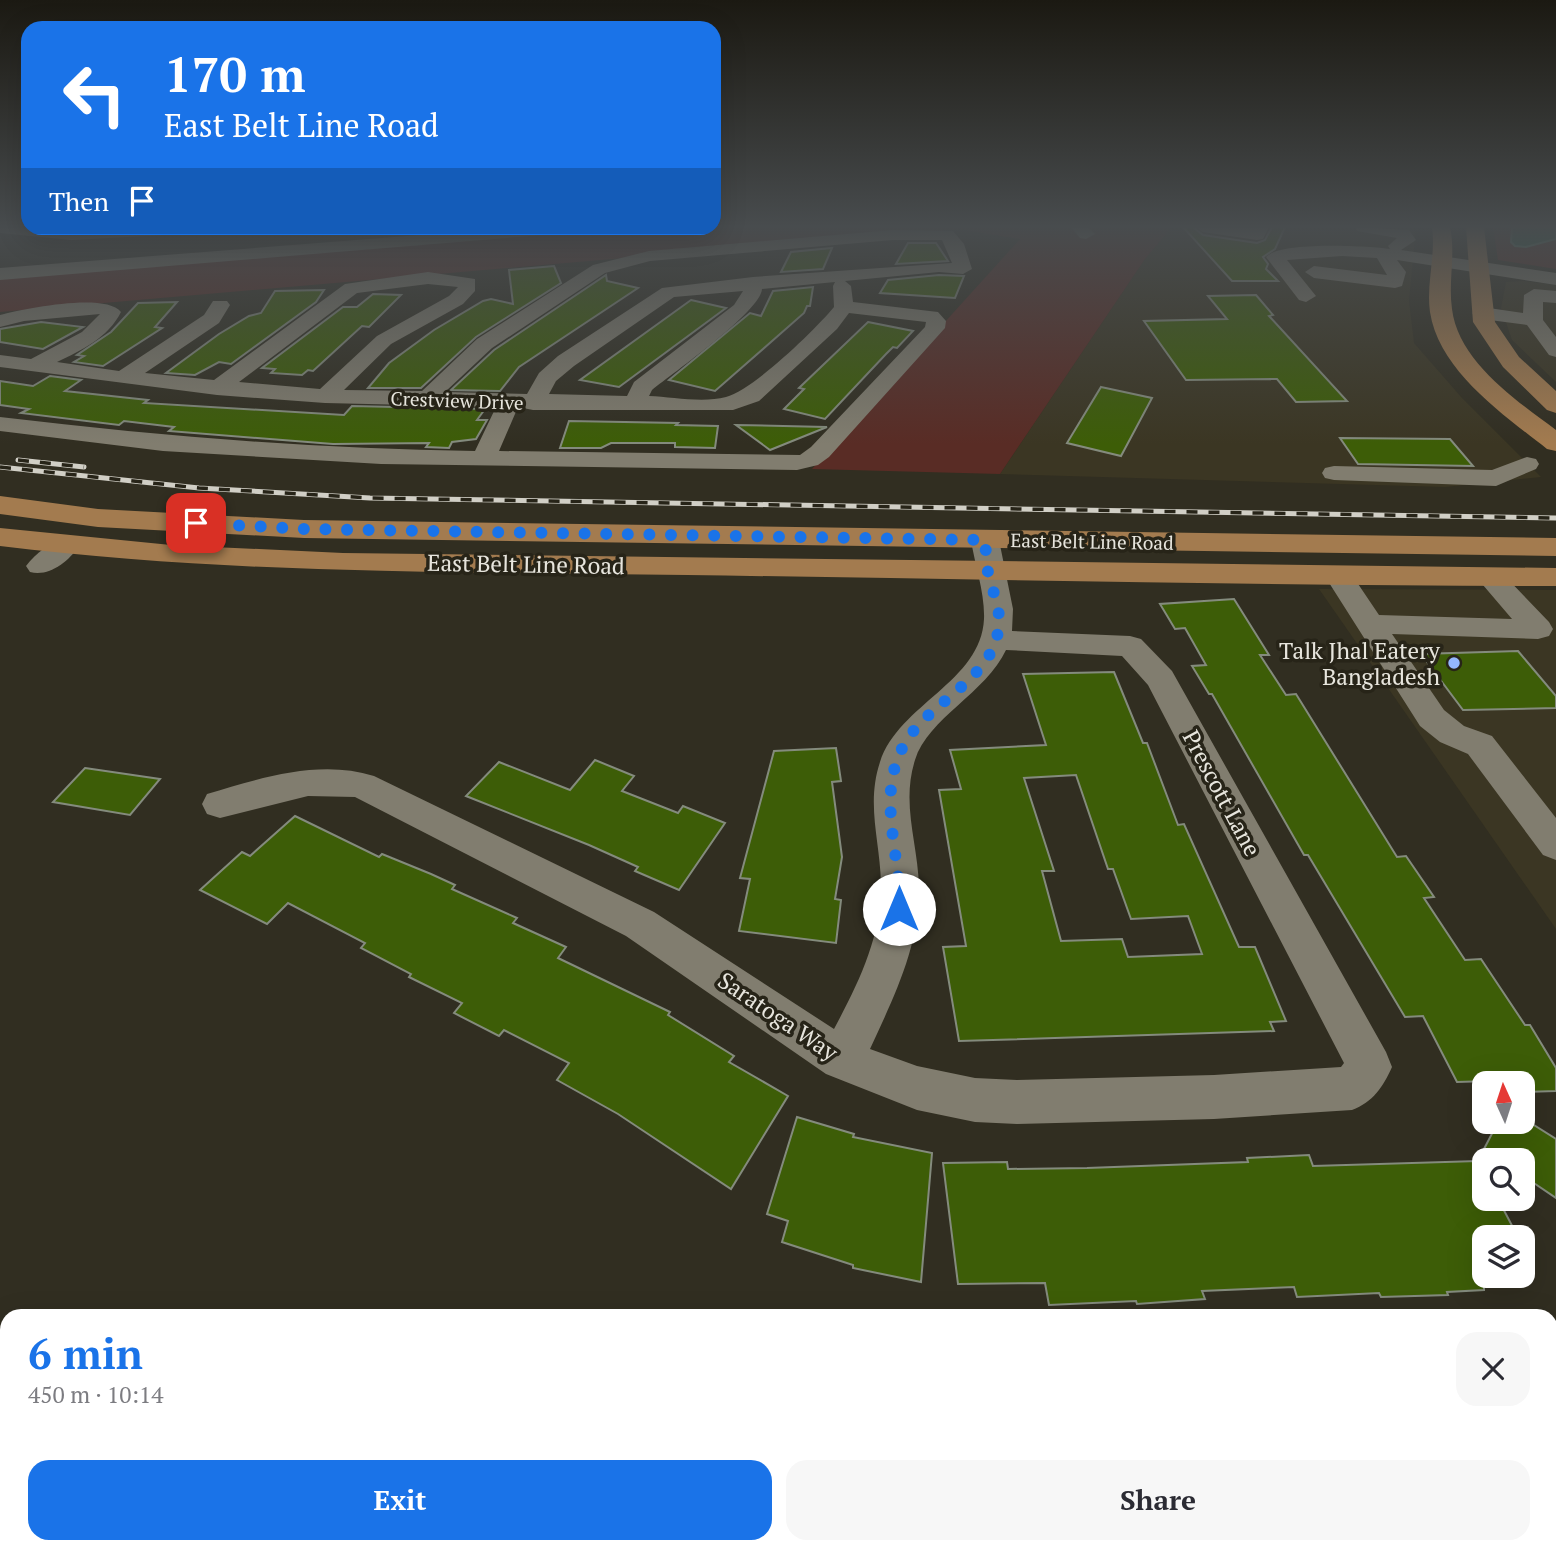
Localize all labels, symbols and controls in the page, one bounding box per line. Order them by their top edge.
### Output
text: 170 m [164,41,306,106]
icon: left [49,49,140,140]
text: East Belt Line Road [164,104,439,146]
icon: arrive [123,182,161,220]
text: Then [49,184,109,218]
street label: Crestview Drive [390,385,524,415]
pin [166,493,226,553]
icon: arrive [177,504,215,542]
street label: East Belt Line Road [1010,527,1174,555]
street label: East Belt Line Road [427,547,625,581]
place label: Talk Jhal Eatery Bangladesh [1279,635,1440,692]
marker: Talk Jhal Eatery Bangladesh [1446,655,1462,671]
street label: Prescott Lane [1176,724,1268,862]
position arrow [862,872,936,946]
street label: Saratoga Way [712,965,844,1068]
north arrow [1472,1071,1535,1134]
map controls [1472,1071,1535,1288]
button: search [1472,1148,1535,1211]
button: layers [1472,1225,1535,1288]
text: 6 min [28,1325,143,1381]
button: close [1456,1332,1530,1406]
text: 450 m · 10:14 [28,1379,163,1410]
button: Exit [28,1460,772,1540]
button: Share [786,1460,1530,1540]

